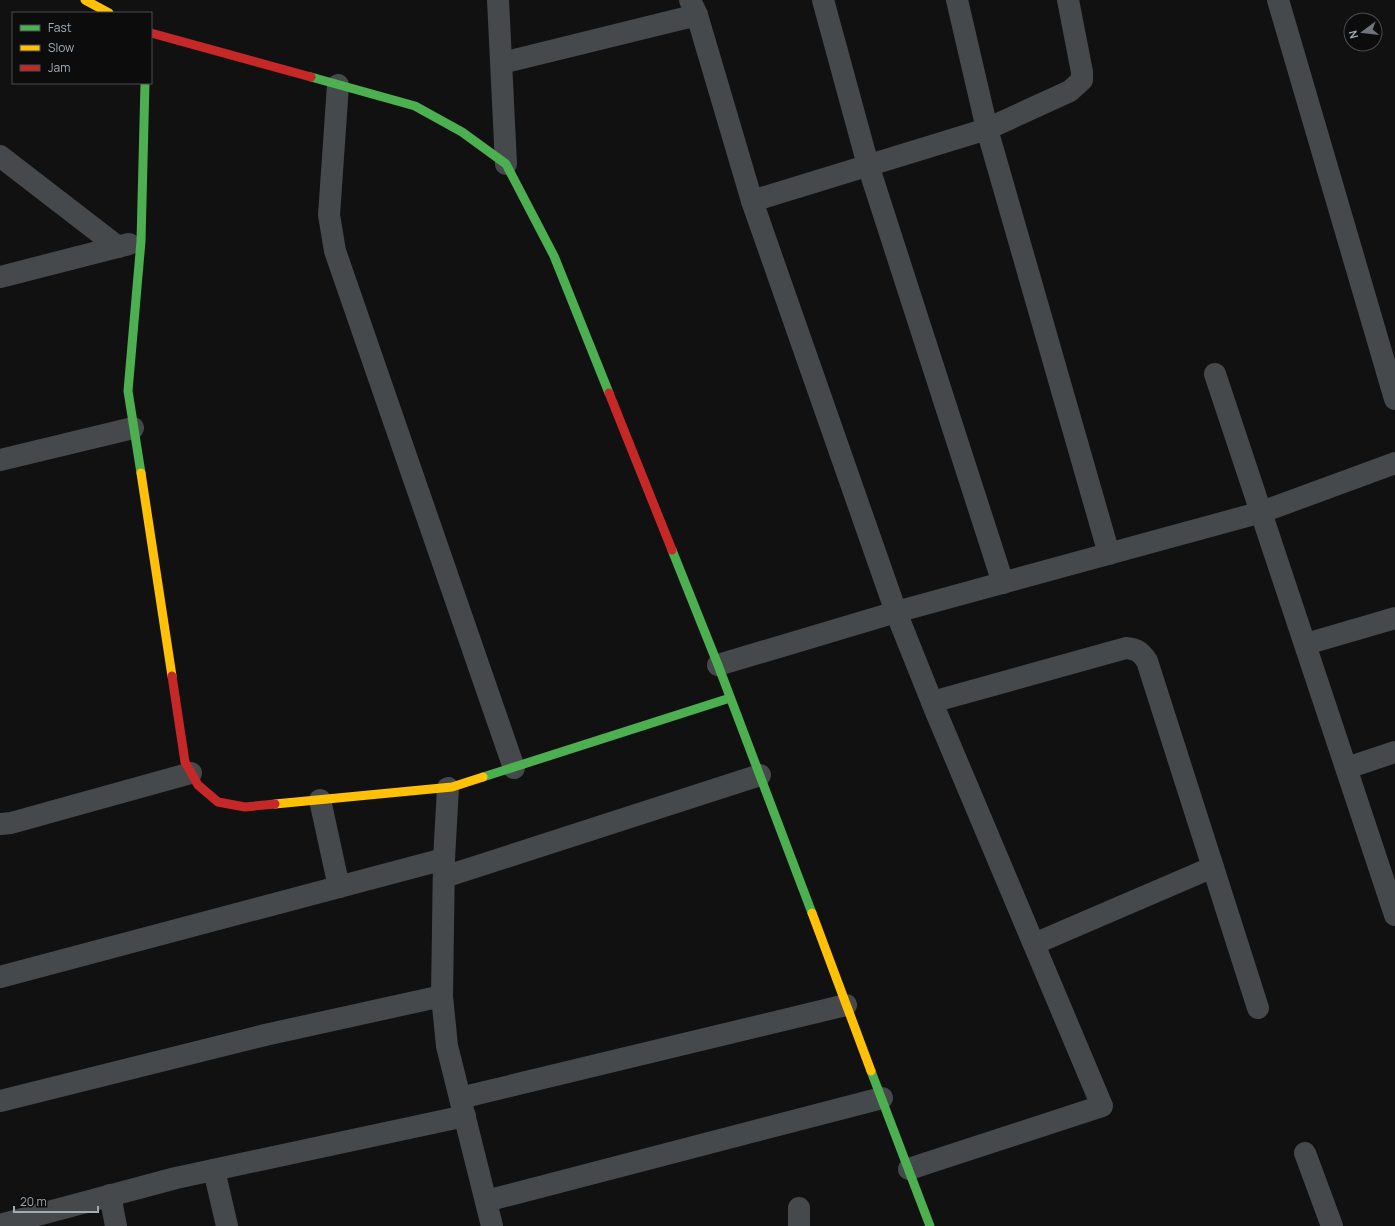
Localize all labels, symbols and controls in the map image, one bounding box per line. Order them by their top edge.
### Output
legend [12,12,152,84]
north arrow [1343,12,1383,52]
text: Fast [48,19,72,36]
text: N [1345,29,1361,40]
text: Slow [48,39,74,56]
text: Jam [48,59,70,76]
scale bar [14,1188,98,1214]
text: 20 m [20,1193,47,1210]

